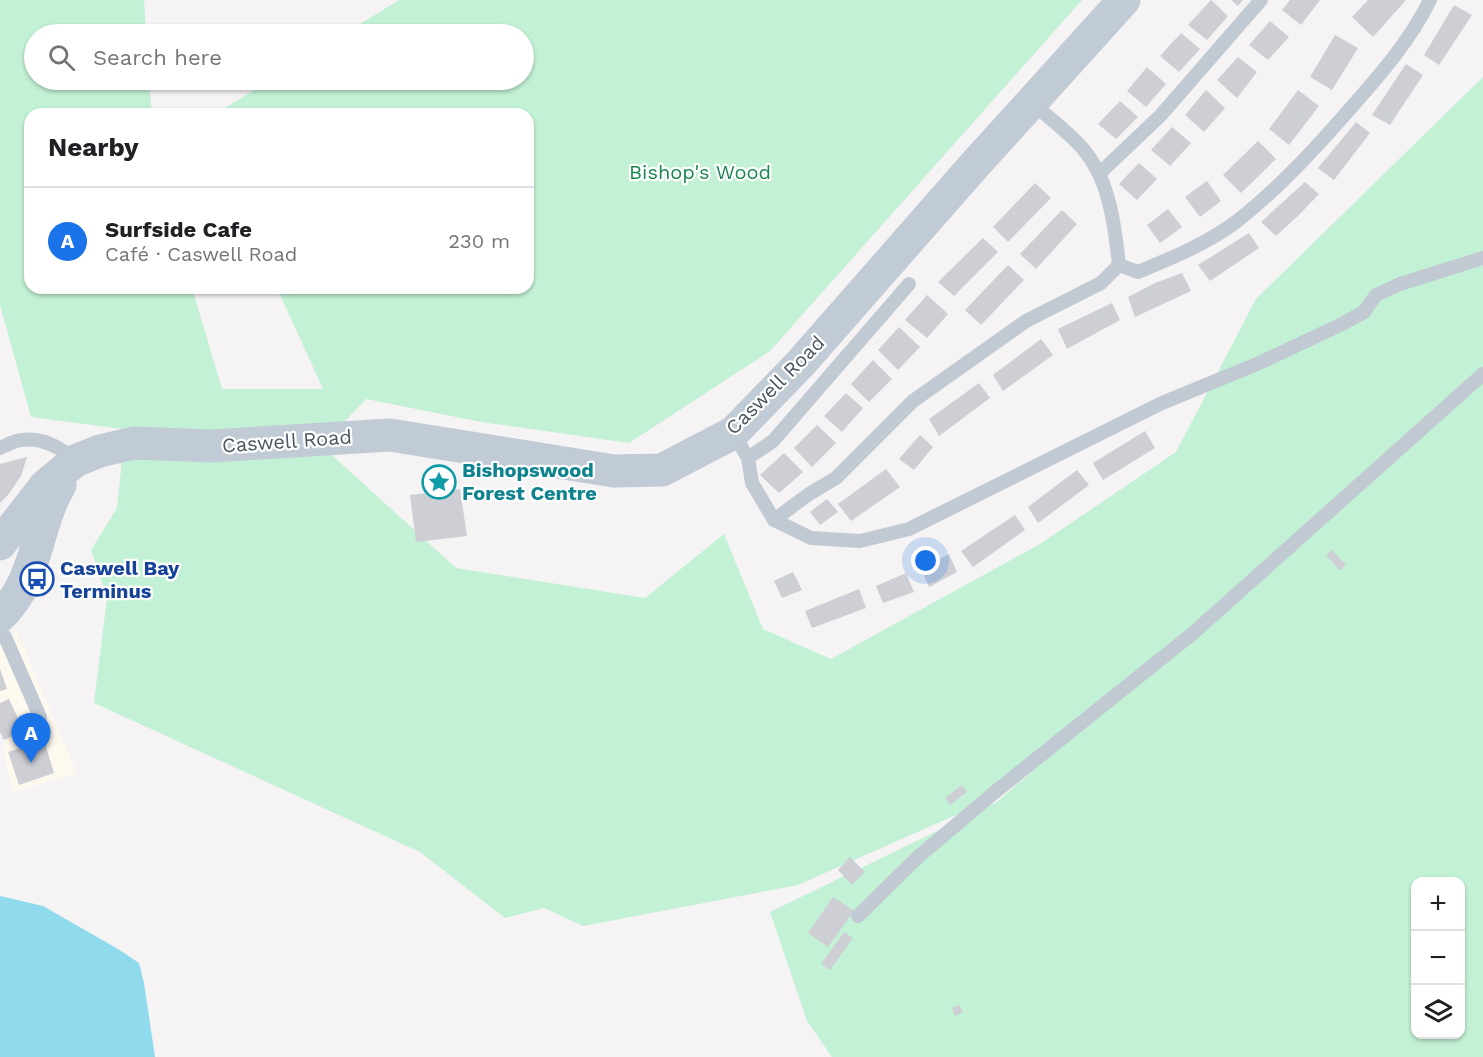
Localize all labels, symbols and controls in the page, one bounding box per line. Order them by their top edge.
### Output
search box [24,24,534,90]
icon: search [45,41,78,74]
text: Search here [93,45,222,70]
text: Nearby [48,132,139,162]
park label: Bishop's Wood [629,160,771,184]
text: Surfside Cafe [105,217,252,242]
text: A [61,229,74,253]
text: 230 m [448,229,510,253]
text: Café · Caswell Road [105,242,297,266]
street label: Caswell Road [721,331,829,439]
street label: Caswell Road [221,424,353,458]
place label: Bishopswood Forest Centre [462,458,597,505]
place icon: Bishopswood Forest Centre [421,464,457,500]
your location [911,546,940,575]
place label: Caswell Bay Terminus [60,556,180,603]
bus stop icon: Caswell Bay Terminus [19,561,55,597]
pin: A [12,714,51,763]
map controls [1411,877,1465,1039]
button: + [1411,877,1465,931]
button: − [1411,931,1465,985]
button: layers [1411,985,1465,1039]

